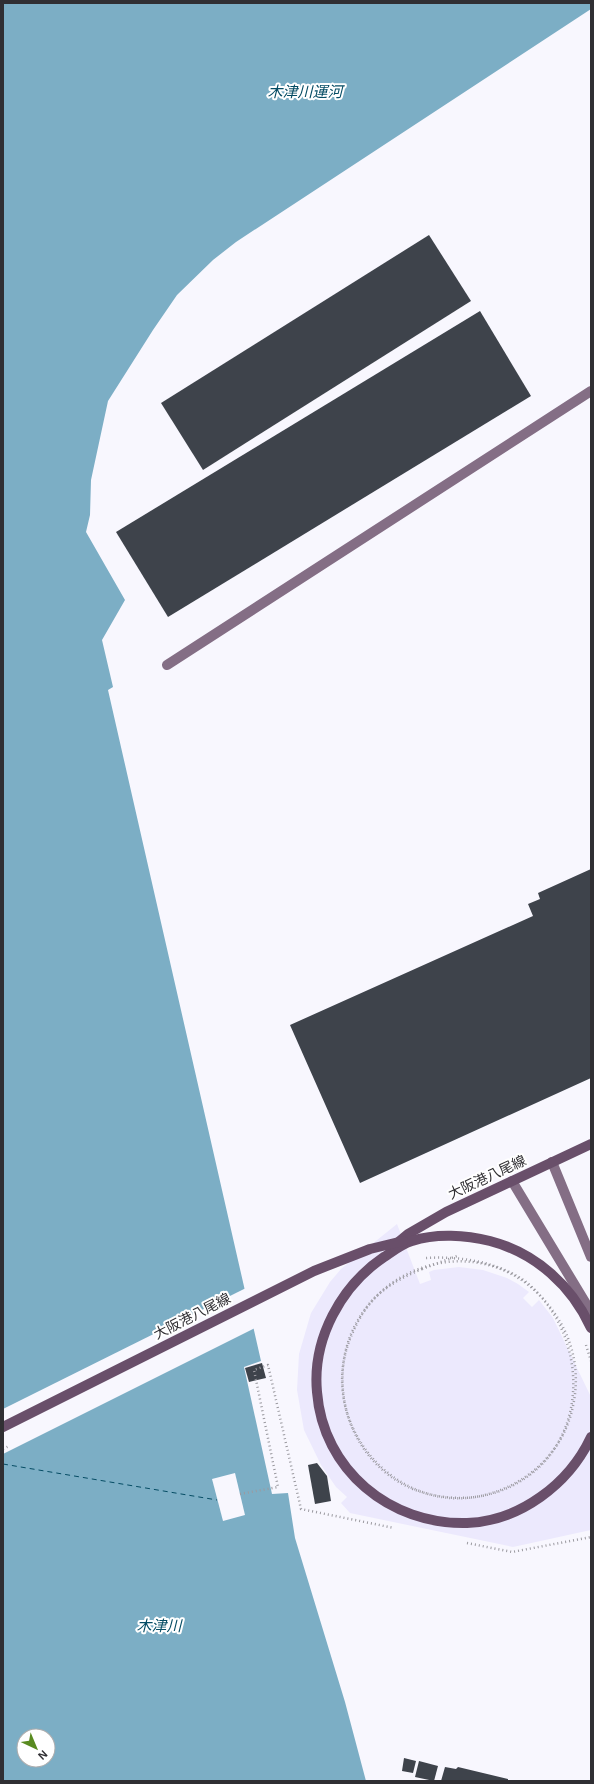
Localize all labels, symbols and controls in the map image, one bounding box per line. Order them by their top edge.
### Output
water label: 木津川運河 [267,83,345,100]
street label: 大阪港八尾線 [446,1152,528,1202]
street label: 大阪港八尾線 [151,1290,233,1342]
water label: 木津川 [136,1617,183,1634]
north arrow [16,1728,56,1768]
text: N [36,1748,50,1762]

